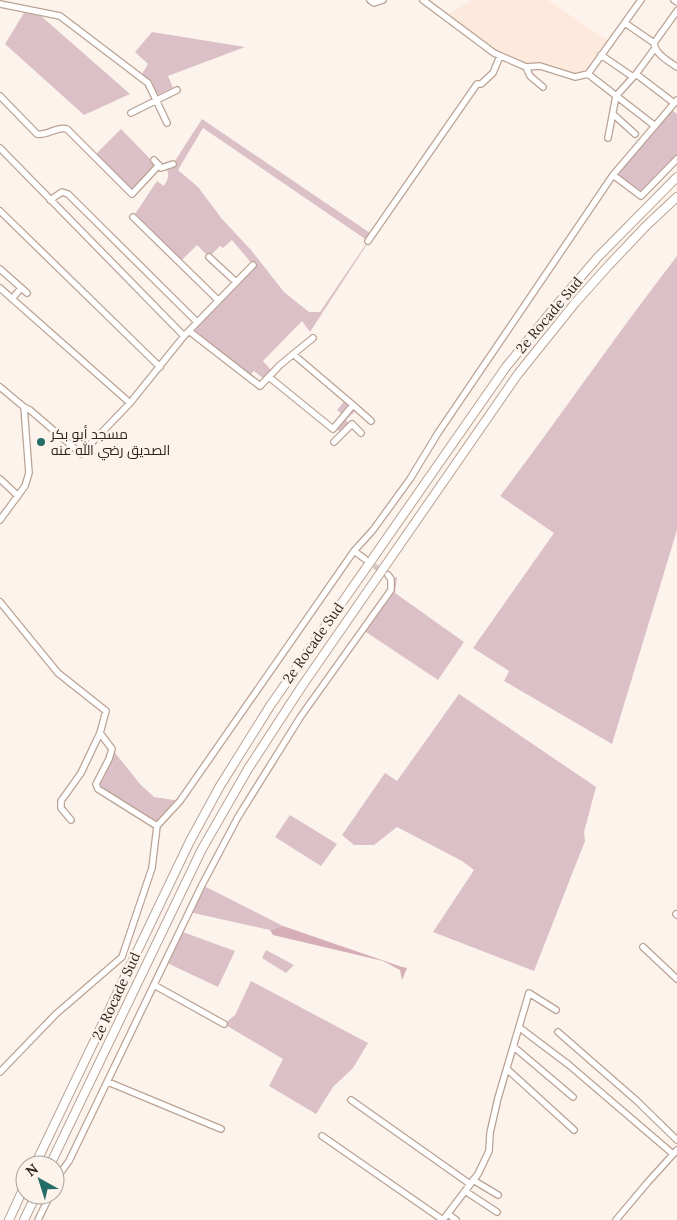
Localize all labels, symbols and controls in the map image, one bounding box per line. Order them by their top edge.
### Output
street label: 2e Rocade Sud [512,273,586,357]
place label: مسجد أبو بكر الصديق رضي الله عنه [50,425,170,461]
marker: مسجد أبو بكر الصديق رضي الله عنه [35,436,47,448]
street label: 2e Rocade Sud [279,599,347,687]
street label: 2e Rocade Sud [88,949,144,1043]
north arrow [15,1155,65,1205]
text: N [22,1159,42,1180]

